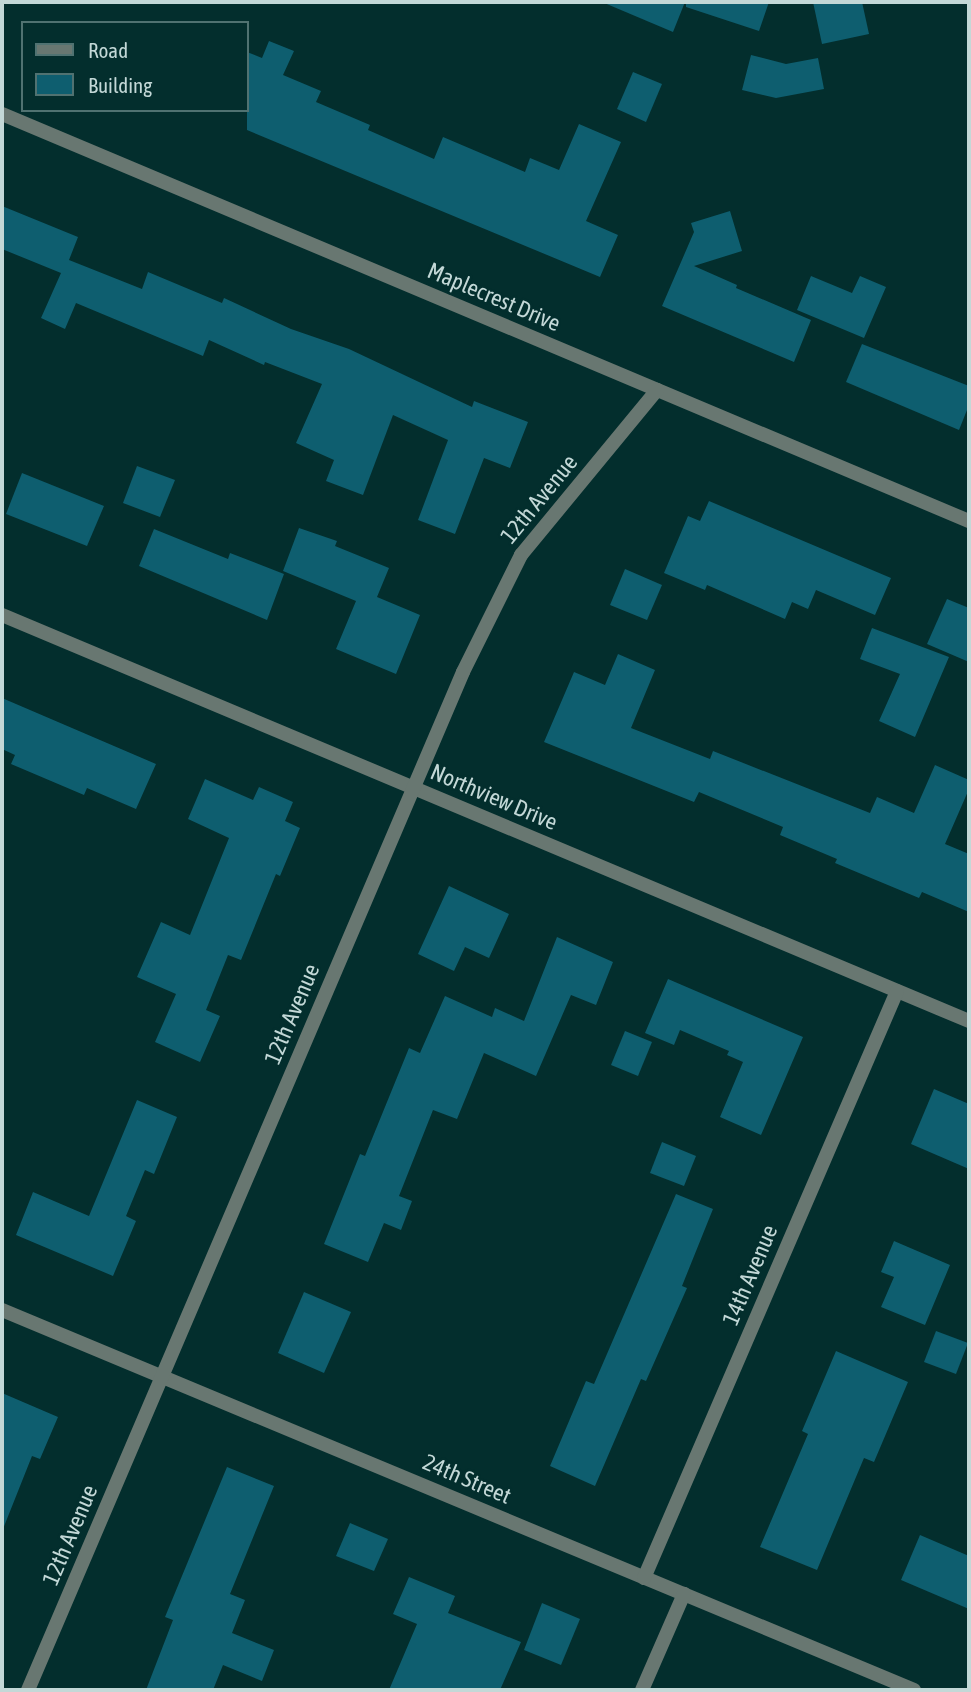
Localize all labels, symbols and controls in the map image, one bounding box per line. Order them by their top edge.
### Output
legend [21,21,248,112]
text: Road [88,38,128,62]
text: Building [88,73,152,97]
street label: Maplecrest Drive [423,257,565,337]
street label: 12th Avenue [495,449,583,549]
street label: Northview Drive [426,758,562,836]
street label: 12th Avenue [259,960,325,1068]
street label: 14th Avenue [717,1221,783,1329]
street label: 24th Street [419,1448,515,1510]
street label: 12th Avenue [37,1481,103,1589]

